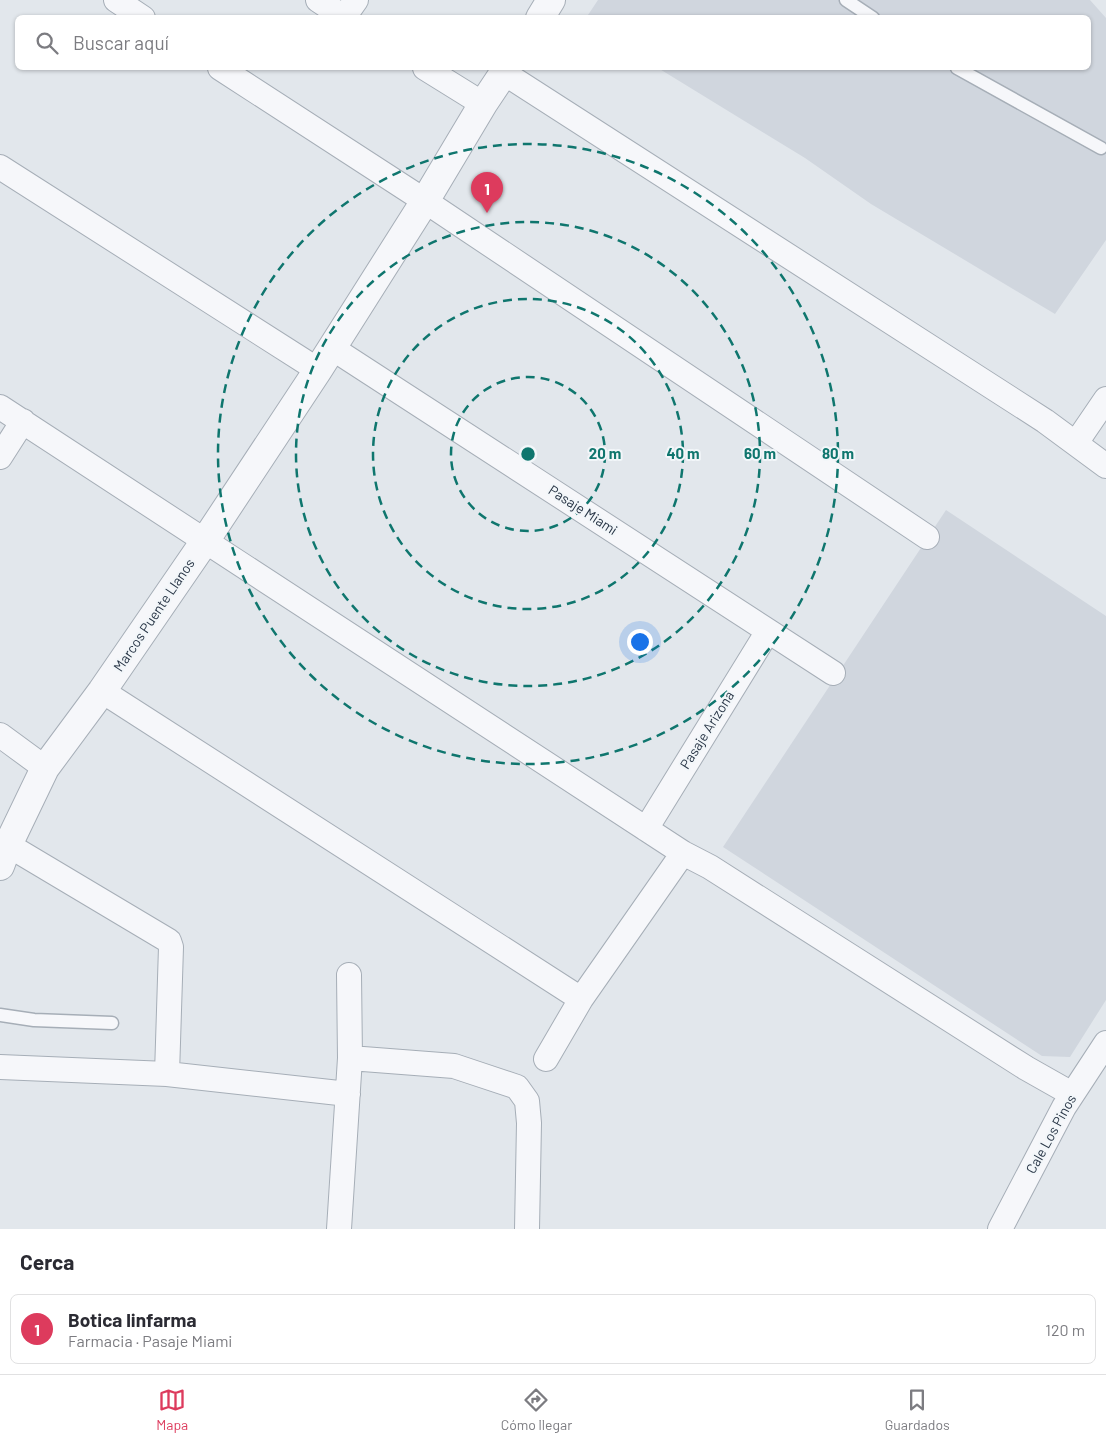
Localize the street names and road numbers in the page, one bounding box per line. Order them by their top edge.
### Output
street label: Pasaje Miami [546,481,621,538]
street label: Marcos Puente Llanos [109,555,198,674]
street label: Pasaje Arizona [676,688,737,772]
street label: Cale Los Pinos [1022,1091,1079,1176]

